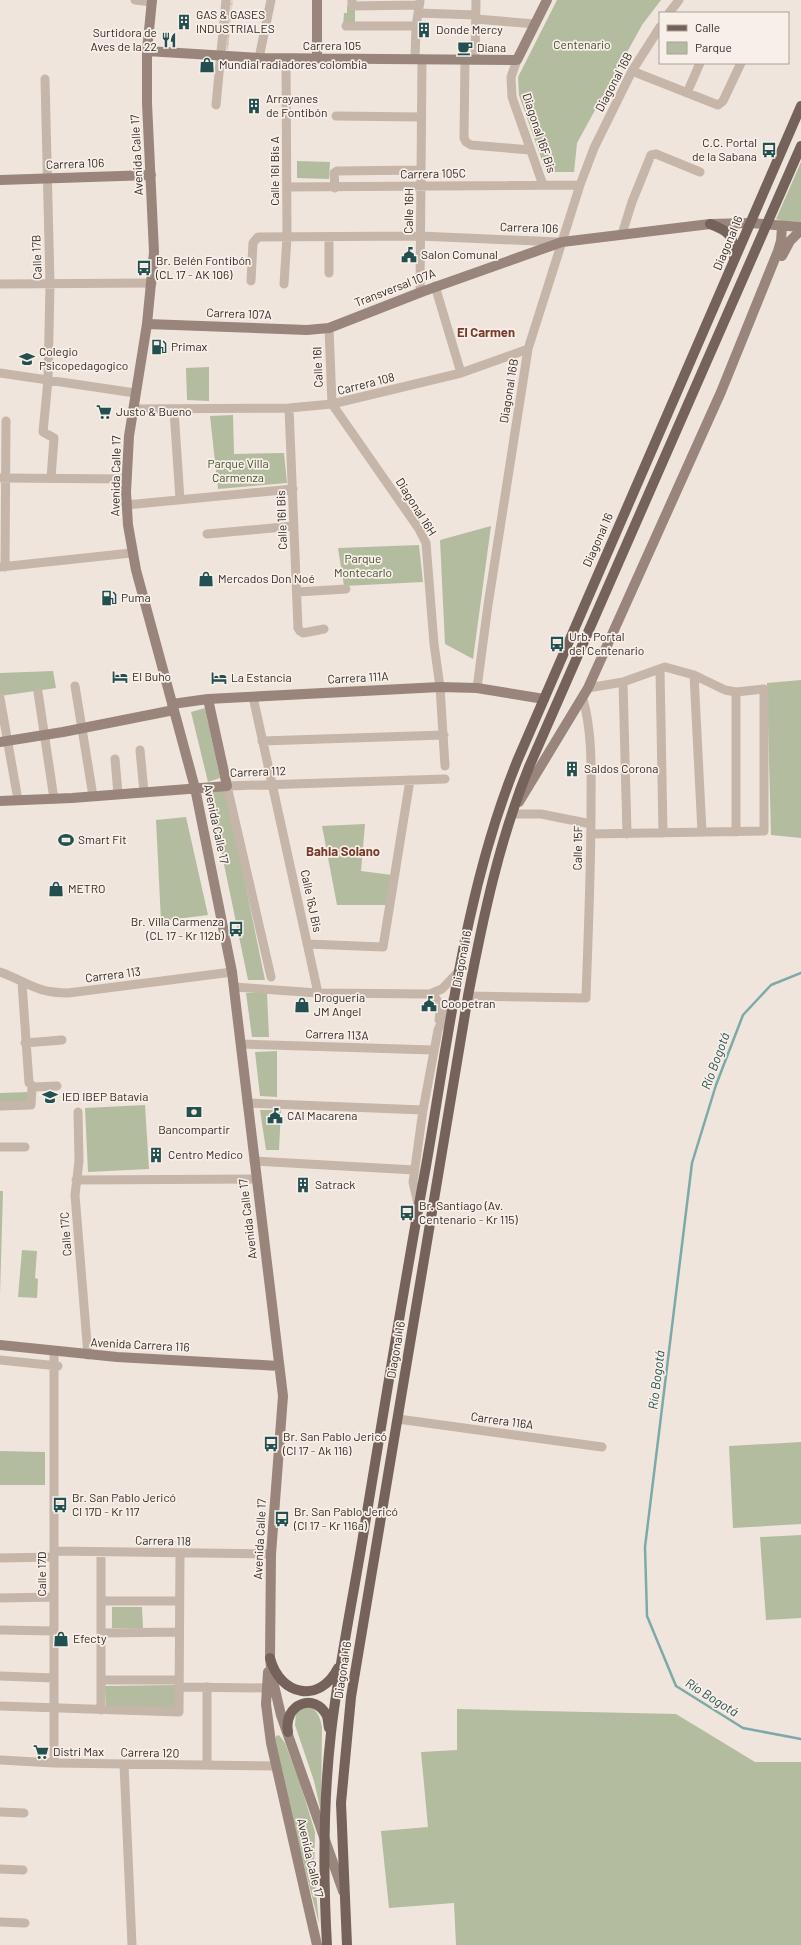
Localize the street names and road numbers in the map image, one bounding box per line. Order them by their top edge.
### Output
street label: Carrera 105 [303,38,361,52]
street label: Diagonal 16B [592,49,635,114]
street label: Diagonal 16F Bis [520,91,560,175]
street label: Avenida Calle 17 [127,114,145,196]
street label: Calle 16I Bis A [267,136,281,206]
street label: Carrera 106 [46,155,104,171]
street label: Carrera 105C [400,165,466,181]
street label: Calle 16H [401,188,415,234]
street label: Diagonal 16 [709,213,745,272]
street label: Carrera 106 [500,219,558,235]
street label: Calle 17B [28,234,44,280]
street label: Transversal 107A [352,265,437,309]
street label: Carrera 107A [206,305,272,321]
street label: Calle 16I [309,346,325,388]
street label: Diagonal 16B [496,358,520,424]
street label: Carrera 108 [336,369,396,397]
street label: Avenida Calle 17 [107,435,123,517]
street label: Diagonal 16H [394,475,440,538]
street label: Calle 16I Bis [273,490,289,550]
street label: Diagonal 16 [579,510,615,569]
street label: Carrera 111A [327,668,389,686]
street label: Carrera 112 [230,763,286,779]
street label: Avenida Calle 17 [202,783,232,865]
street label: Calle 15F [570,825,584,871]
street label: Calle 16J Bis [299,868,325,934]
street label: Diagonal 16 [449,929,473,988]
street label: Carrera 113 [84,964,141,984]
street label: Carrera 113A [305,1026,369,1042]
street label: Avenida Calle 17 [235,1178,259,1260]
street label: Calle 17C [56,1211,74,1257]
street label: Diagonal 16 [383,1320,407,1379]
street label: Avenida Carrera 116 [90,1334,190,1354]
street label: Carrera 116A [470,1409,534,1431]
street label: Avenida Calle 17 [250,1498,268,1580]
street label: Carrera 118 [135,1533,191,1547]
street label: Calle 17D [34,1552,48,1596]
street label: Diagonal 16 [331,1640,353,1699]
street label: Carrera 120 [121,1744,179,1760]
street label: Avenida Calle 17 [295,1817,327,1899]

